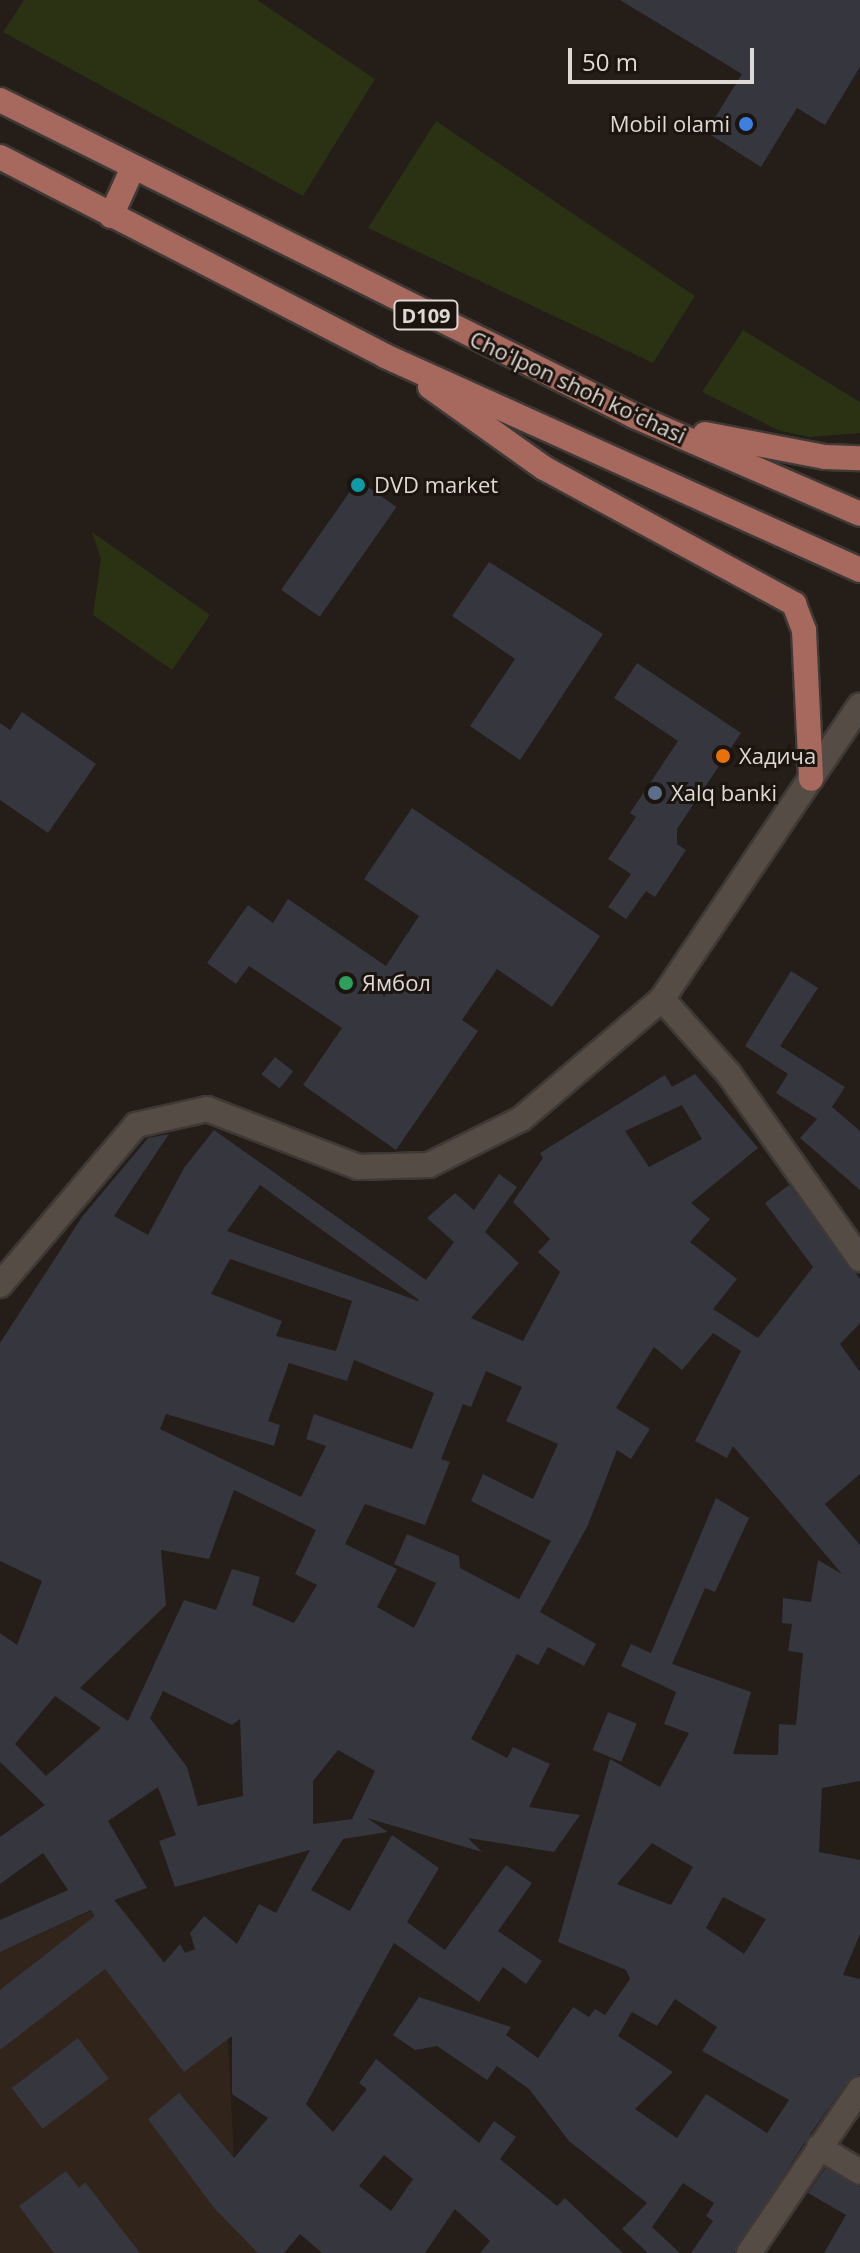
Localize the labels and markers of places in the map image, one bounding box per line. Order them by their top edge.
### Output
place label: Mobil olami [610,111,730,137]
marker: Mobil olami [737,115,755,133]
place label: DVD market [374,472,498,498]
marker: DVD market [349,476,367,494]
place label: Хадича [739,743,816,769]
marker: Хадича [714,747,732,765]
place label: Xalq banki [671,780,777,806]
marker: Xalq banki [646,784,664,802]
place label: Ямбол [362,970,431,996]
marker: Ямбол [337,974,355,992]

